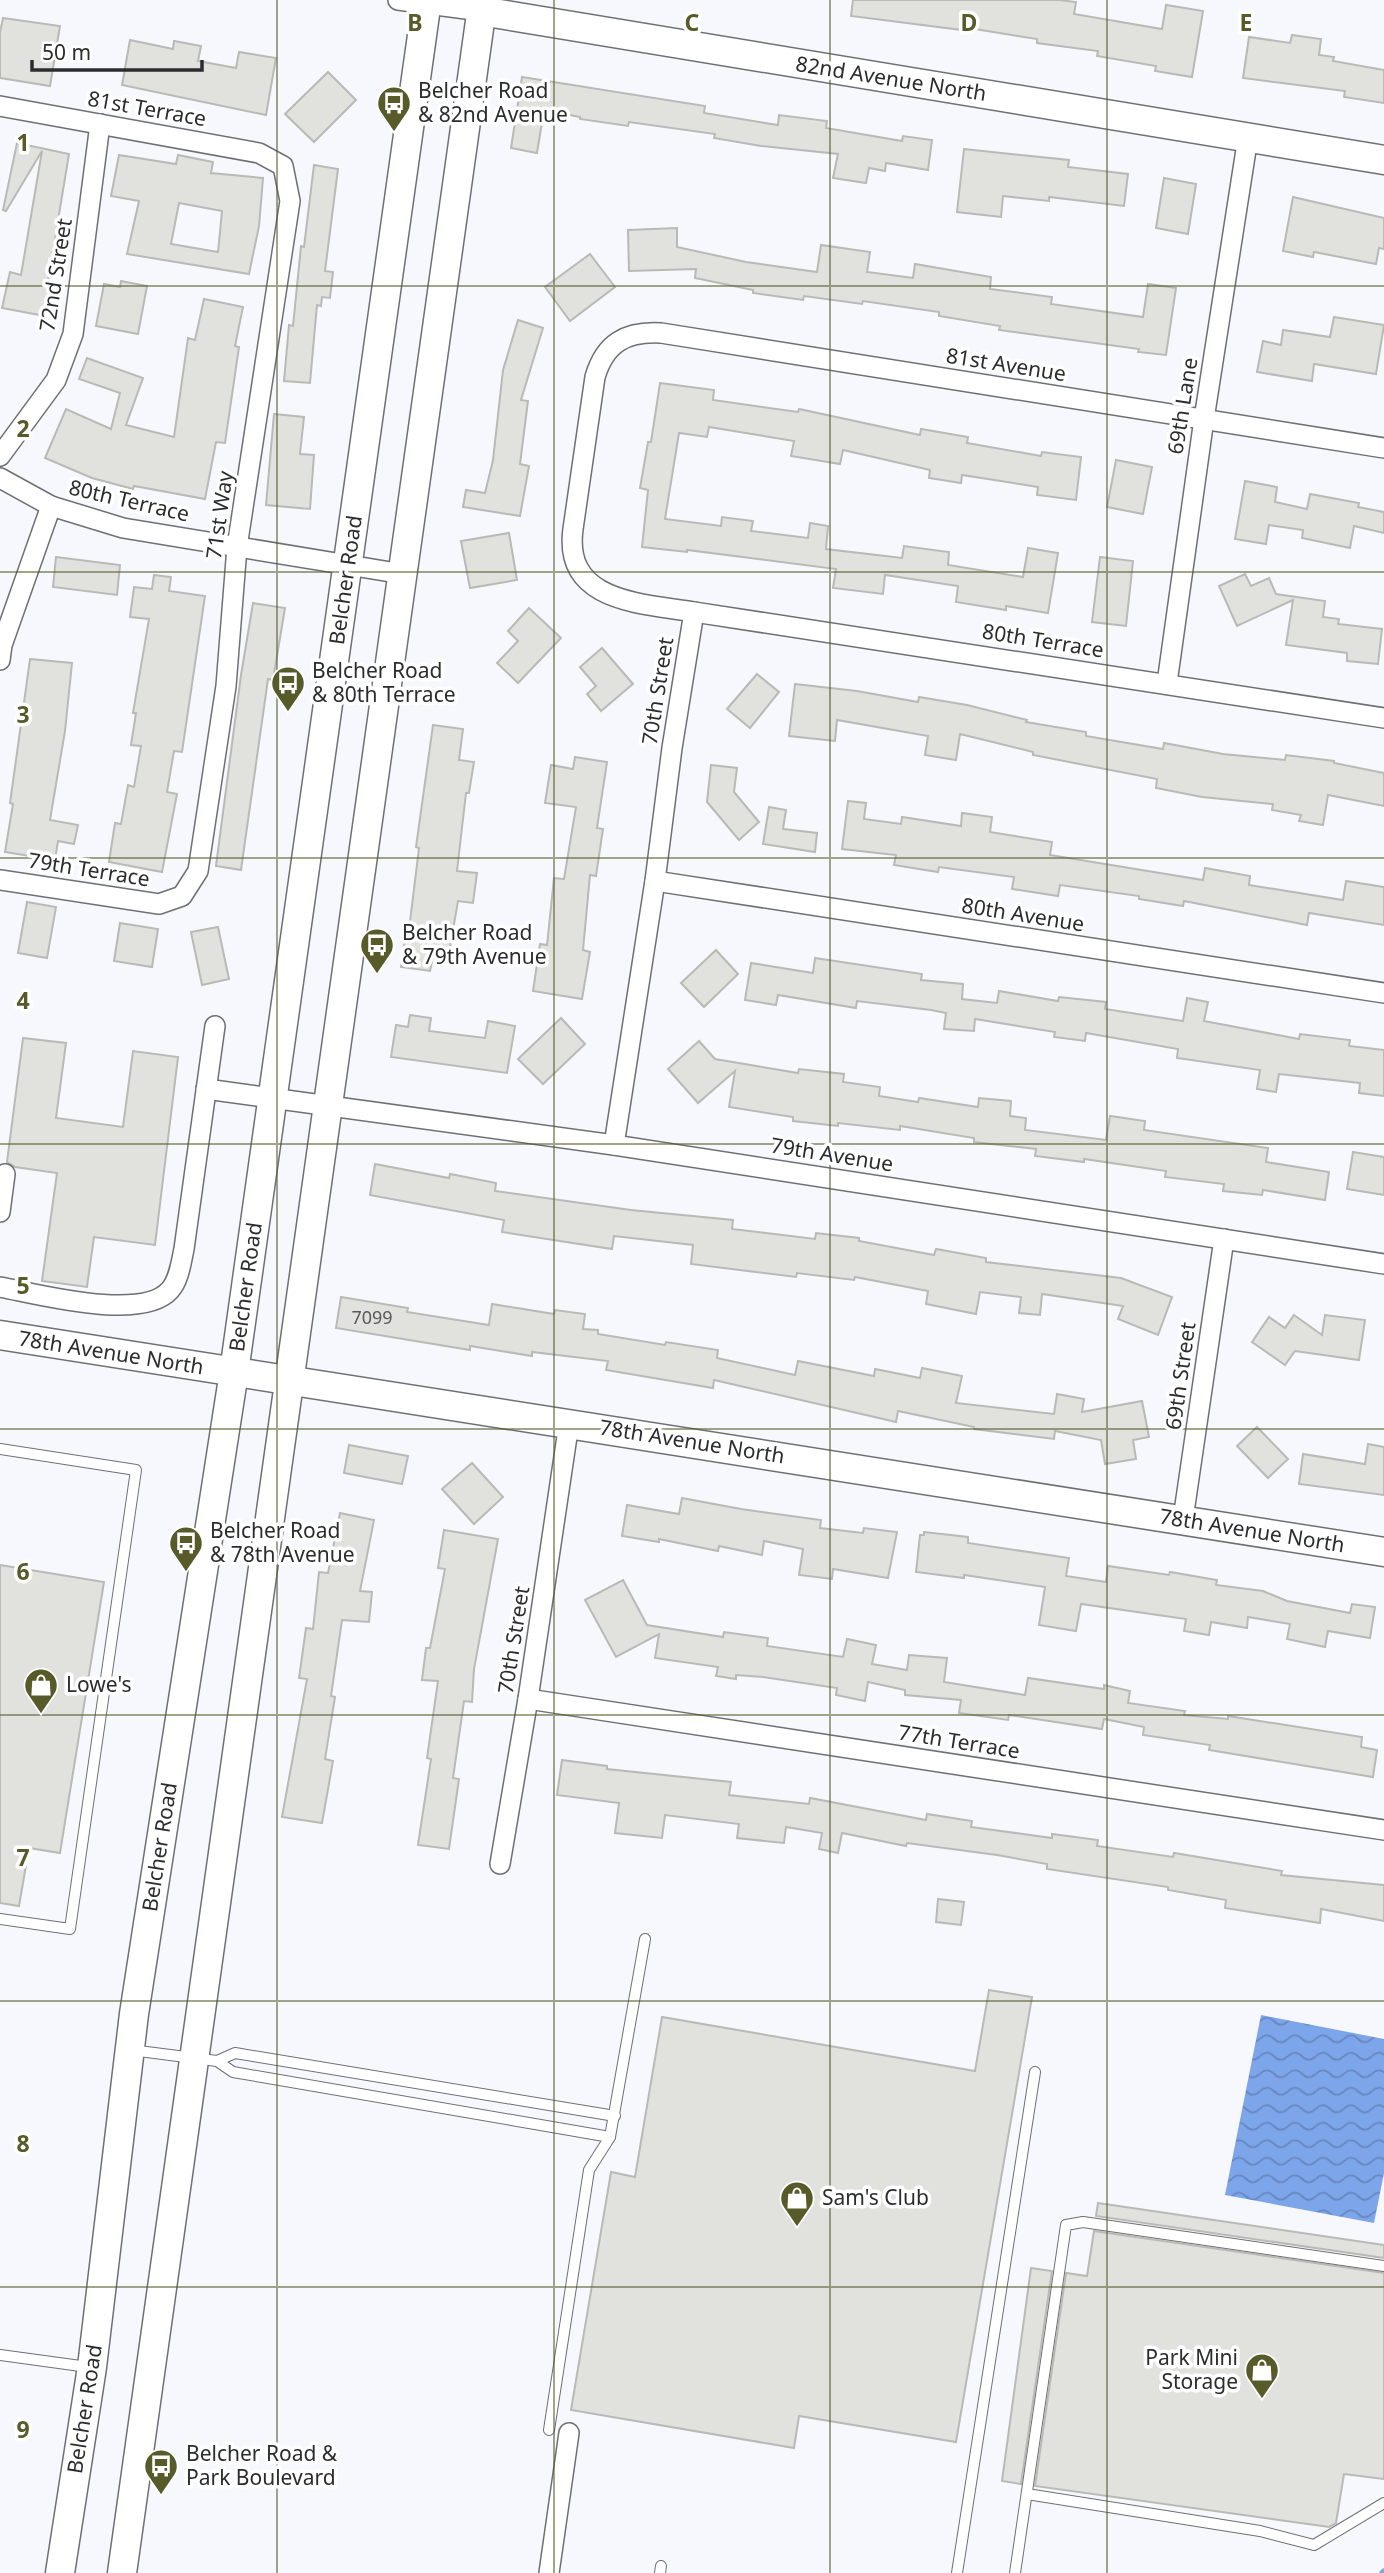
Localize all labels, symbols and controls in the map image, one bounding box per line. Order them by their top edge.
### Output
text: B [407,6,423,38]
text: C [685,6,700,38]
text: D [961,6,977,38]
text: E [1240,6,1252,38]
scale bar [32,28,201,72]
text: 50 m [42,38,91,66]
street label: 82nd Avenue North [794,49,988,107]
place label: Belcher Road & 82nd Avenue [418,76,568,128]
street label: 81st Terrace [86,84,209,132]
bus stop icon: Belcher Road & 82nd Avenue [375,84,413,133]
text: 1 [16,126,30,158]
street label: 72nd Street [32,216,78,333]
street label: 81st Avenue [944,341,1068,387]
street label: 69th Lane [1161,355,1203,456]
text: 2 [16,412,30,444]
street label: 71st Way [199,469,239,561]
street label: 80th Terrace [66,473,192,527]
street label: Belcher Road [322,513,368,646]
street label: 80th Terrace [980,617,1106,663]
street label: 70th Street [635,635,679,747]
place label: Belcher Road & 80th Terrace [312,656,456,708]
bus stop icon: Belcher Road & 80th Terrace [269,664,307,713]
text: 3 [16,698,30,730]
street label: 79th Terrace [26,846,152,892]
street label: 80th Avenue [960,891,1086,938]
place label: Belcher Road & 79th Avenue [402,918,547,970]
bus stop icon: Belcher Road & 79th Avenue [358,926,396,975]
text: 4 [16,984,30,1016]
street label: 79th Avenue [769,1131,895,1178]
street label: Belcher Road [222,1220,268,1353]
text: 5 [16,1269,30,1301]
house number: 7099 [351,1305,393,1329]
street label: 69th Street [1159,1320,1201,1432]
street label: 78th Avenue North [17,1324,206,1380]
street label: 78th Avenue North [598,1413,787,1469]
street label: 78th Avenue North [1158,1502,1347,1558]
place label: Belcher Road & 78th Avenue [210,1516,355,1568]
bus stop icon: Belcher Road & 78th Avenue [167,1524,205,1573]
text: 6 [16,1555,30,1587]
street label: 70th Street [491,1584,535,1696]
shop icon: Lowe's [22,1666,60,1715]
place label: Lowe's [66,1670,132,1698]
street label: 77th Terrace [896,1718,1022,1764]
street label: Belcher Road [135,1780,183,1913]
text: 7 [16,1841,30,1873]
text: 8 [16,2127,30,2159]
shop icon: Sam's Club [778,2179,816,2228]
place label: Sam's Club [822,2183,929,2211]
street label: Belcher Road [60,2342,108,2475]
place label: Park Mini Storage [1145,2343,1238,2395]
shop icon: Park Mini Storage [1243,2351,1281,2400]
text: 9 [16,2413,30,2445]
place label: Belcher Road & Park Boulevard [186,2439,338,2491]
bus stop icon: Belcher Road & Park Boulevard [142,2447,180,2496]

